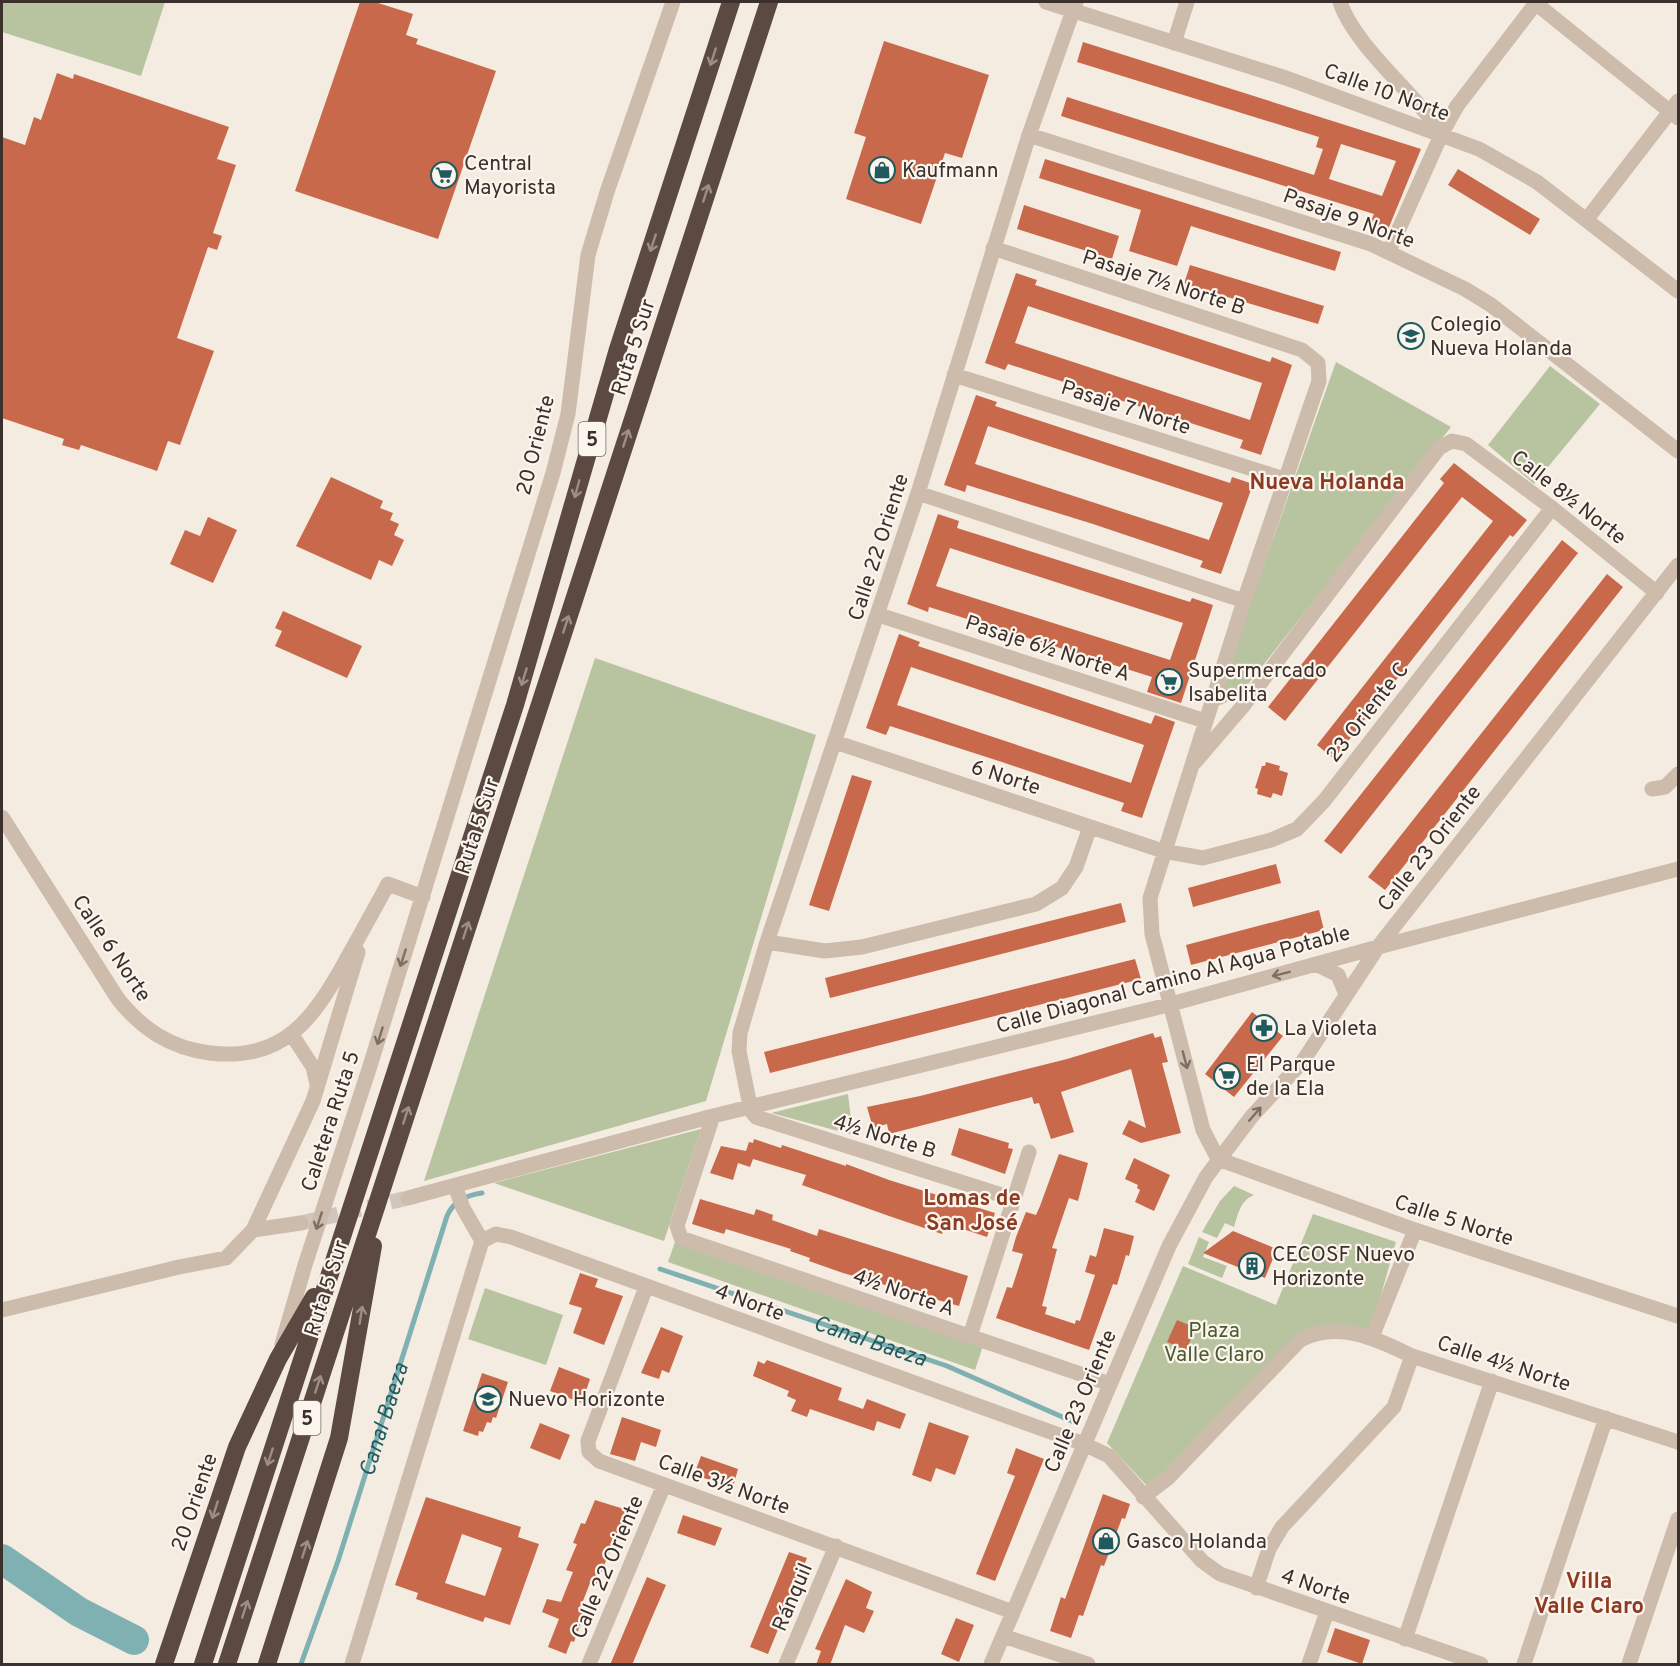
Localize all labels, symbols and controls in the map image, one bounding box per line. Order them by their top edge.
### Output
one-way arrow [707,47,718,66]
street label: Calle 10 Norte [1320,58,1453,129]
place label: Central Mayorista [464,151,556,202]
shop icon: Kaufmann [867,155,897,185]
place label: Kaufmann [902,158,999,185]
supermarket icon: Central Mayorista [429,160,459,190]
street label: Pasaje 9 Norte [1279,183,1418,256]
one-way arrow [702,184,713,203]
one-way arrow [647,233,658,252]
street label: Pasaje 7½ Norte B [1079,244,1248,323]
street label: Ruta 5 Sur [606,296,663,399]
place label: Colegio Nueva Holanda [1430,312,1572,363]
school or university icon: Colegio Nueva Holanda [1396,321,1426,351]
street label: Pasaje 7 Norte [1057,375,1194,442]
street label: 20 Oriente [511,393,562,498]
road number: 5 [578,422,606,456]
one-way arrow [622,429,633,448]
street label: Calle 8½ Norte [1505,445,1631,552]
street label: Calle 22 Oriente [843,470,916,625]
district label: Nueva Holanda [1249,470,1405,497]
one-way arrow [571,479,582,498]
street label: Pasaje 6½ Norte A [962,610,1133,689]
one-way arrow [561,615,572,634]
street label: 23 Oriente C [1321,657,1416,768]
place label: Supermercado Isabelita [1188,658,1327,709]
one-way arrow [518,667,529,686]
supermarket icon: Supermercado Isabelita [1154,667,1184,697]
street label: 6 Norte [967,755,1044,802]
street label: Ruta 5 Sur [450,775,507,878]
street label: Calle 23 Oriente [1372,780,1488,918]
street label: Calle 6 Norte [65,890,156,1008]
street label: Calle Diagonal Camino Al Agua Potable [993,920,1353,1041]
one-way arrow [461,921,472,940]
one-way arrow [397,948,408,967]
one-way arrow [1272,969,1291,981]
pharmacy icon: La Violeta [1249,1013,1279,1043]
place label: La Violeta [1284,1016,1377,1043]
one-way arrow [374,1026,385,1045]
street label: Caletera Ruta 5 [296,1048,367,1195]
one-way arrow [1180,1051,1191,1070]
place label: El Parque de la Ela [1246,1052,1336,1103]
supermarket icon: El Parque de la Ela [1212,1061,1242,1091]
one-way arrow [1248,1106,1262,1121]
one-way arrow [401,1107,412,1125]
street label: 4½ Norte B [830,1109,939,1166]
district label: Lomas de San José [923,1186,1021,1238]
street label: Calle 5 Norte [1390,1189,1517,1253]
one-way arrow [313,1211,324,1230]
street label: Ruta 5 Sur [299,1237,356,1340]
place label: CECOSF Nuevo Horizonte [1272,1242,1415,1293]
building icon: CECOSF Nuevo Horizonte [1237,1251,1267,1281]
street label: 4½ Norte A [849,1263,958,1323]
street label: 4 Norte [711,1278,788,1328]
one-way arrow [356,1306,367,1326]
water label: Canal Baeza [809,1311,930,1374]
park label: Plaza Valle Claro [1164,1318,1264,1369]
street label: Calle 23 Oriente [1039,1326,1124,1477]
street label: Calle 4½ Norte [1433,1330,1574,1399]
water label: Canal Baeza [355,1359,416,1480]
one-way arrow [313,1375,324,1394]
school or university icon: Nuevo Horizonte [473,1384,503,1414]
place label: Nuevo Horizonte [508,1387,665,1414]
road number: 5 [294,1401,320,1435]
one-way arrow [264,1447,275,1466]
street label: Calle 3½ Norte [654,1449,793,1522]
street label: 20 Oriente [166,1450,225,1555]
street label: Calle 22 Oriente [566,1492,651,1643]
one-way arrow [209,1500,220,1519]
shop icon: Gasco Holanda [1091,1526,1121,1556]
place label: Gasco Holanda [1126,1529,1267,1556]
one-way arrow [300,1540,311,1559]
street label: Ránquil [767,1559,820,1636]
street label: 4 Norte [1277,1563,1354,1612]
district label: Villa Valle Claro [1534,1569,1644,1621]
one-way arrow [240,1600,251,1619]

